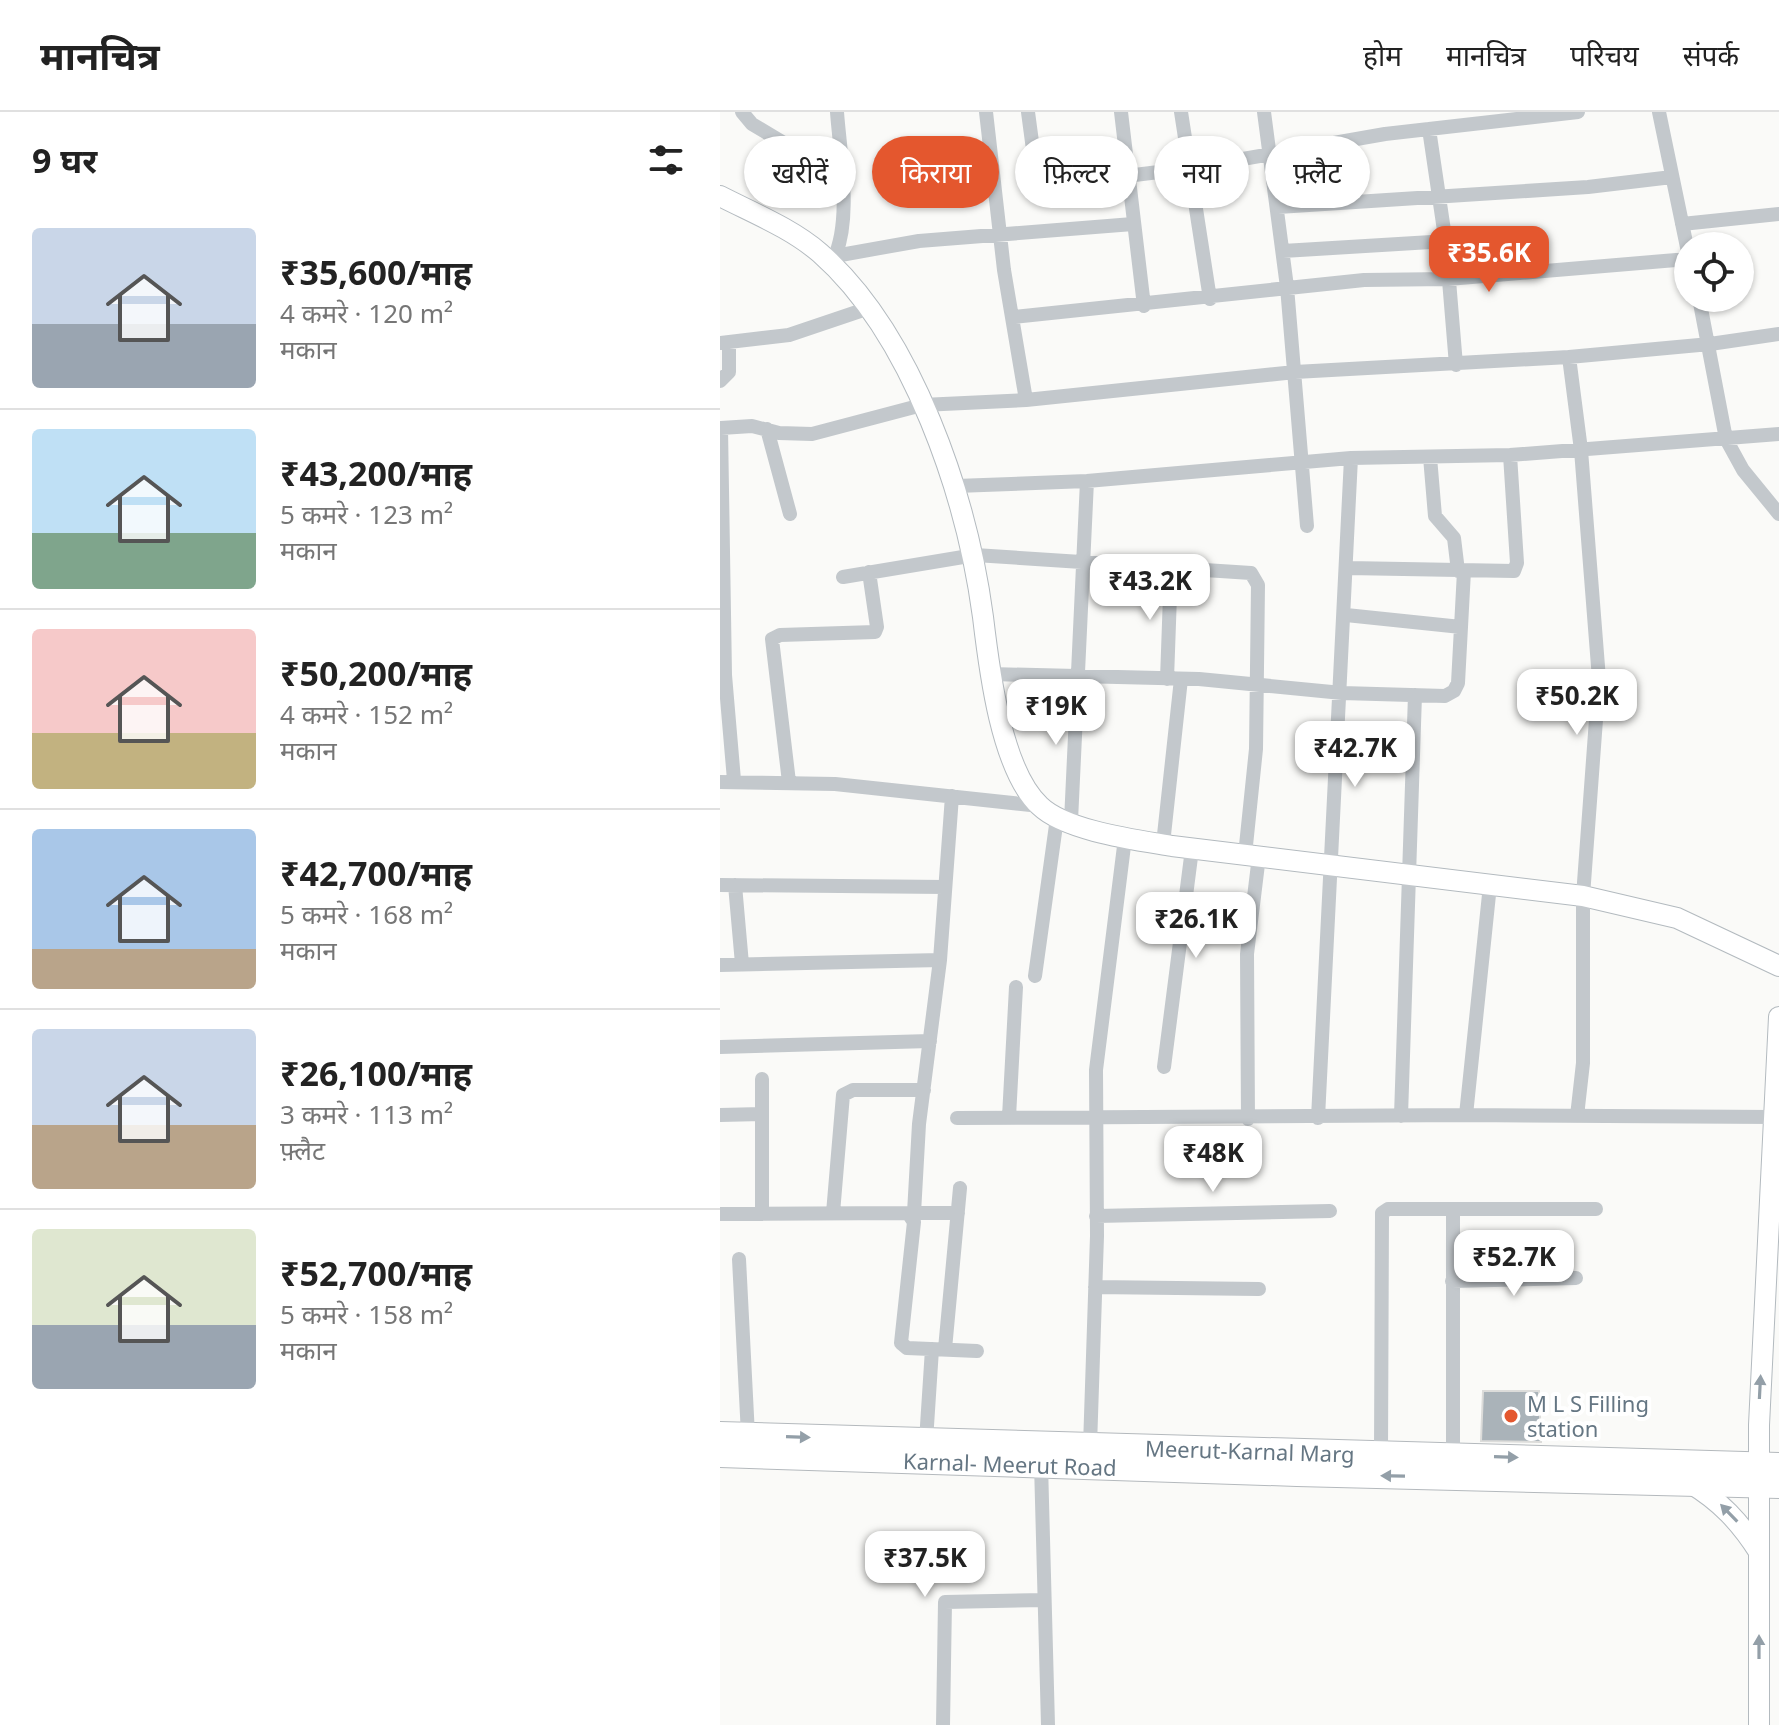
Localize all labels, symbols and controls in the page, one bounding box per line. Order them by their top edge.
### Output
text: मानचित्र [40,29,160,81]
text: होम [1363,36,1402,74]
text: मानचित्र [1446,36,1526,74]
text: परिचय [1570,36,1639,74]
text: संपर्क [1683,36,1739,74]
chip: खरीदें [744,136,856,208]
chip: किराया [872,136,999,208]
chip: फ़िल्टर [1015,136,1138,208]
chip: नया [1154,136,1249,208]
chip: फ़्लैट [1265,136,1370,208]
text: 9 घर [32,137,97,183]
icon: filters [644,138,688,182]
pin: ₹35.6K [1424,226,1554,294]
map controls [1674,232,1754,312]
button: locate [1674,232,1754,312]
text: ₹35.6K [1447,234,1531,270]
text: ₹35,600/माह [280,249,472,295]
icon: home [96,260,192,356]
text: 4 कमरे · 120 m² [280,295,453,331]
text: मकान [280,331,337,367]
text: ₹43,200/माह [280,450,472,496]
icon: home [96,461,192,557]
text: 5 कमरे · 123 m² [280,496,453,532]
text: मकान [280,532,337,568]
pin: ₹43.2K [1085,554,1215,622]
text: ₹43.2K [1108,562,1192,598]
text: ₹50,200/माह [280,650,472,696]
icon: home [96,661,192,757]
pin: ₹50.2K [1512,669,1642,737]
text: ₹50.2K [1535,677,1619,713]
pin: ₹19K [1009,679,1103,747]
text: ₹19K [1025,687,1087,723]
text: 4 कमरे · 152 m² [280,696,453,732]
pin: ₹42.7K [1290,721,1420,789]
text: ₹42.7K [1313,729,1397,765]
text: मकान [280,732,337,768]
text: ₹42,700/माह [280,850,472,896]
icon: home [96,861,192,957]
pin: ₹26.1K [1131,892,1261,960]
text: 5 कमरे · 168 m² [280,896,453,932]
text: ₹26.1K [1154,900,1238,936]
text: मकान [280,932,337,968]
text: ₹26,100/माह [280,1050,472,1096]
icon: home [96,1061,192,1157]
text: 3 कमरे · 113 m² [280,1096,453,1132]
pin: ₹48K [1166,1126,1260,1194]
text: फ़्लैट [280,1132,325,1168]
text: ₹48K [1182,1134,1244,1170]
pin: ₹52.7K [1449,1230,1579,1298]
text: ₹52.7K [1472,1238,1556,1274]
text: ₹52,700/माह [280,1250,472,1296]
icon: home [96,1261,192,1357]
text: 5 कमरे · 158 m² [280,1296,453,1332]
text: मकान [280,1332,337,1368]
one-way arrow [1754,1374,1767,1399]
place label: M L S Filling station [1527,1388,1649,1443]
marker: M L S Filling station [1502,1407,1520,1425]
one-way arrow [786,1431,811,1443]
street label: Meerut-Karnal Marg [1145,1432,1355,1469]
street label: Karnal- Meerut Road [903,1445,1117,1482]
one-way arrow [1494,1451,1519,1464]
one-way arrow [1380,1469,1405,1482]
one-way arrow [1720,1504,1739,1523]
pin: ₹37.5K [860,1531,990,1599]
text: ₹37.5K [883,1539,967,1575]
one-way arrow [1753,1634,1765,1659]

